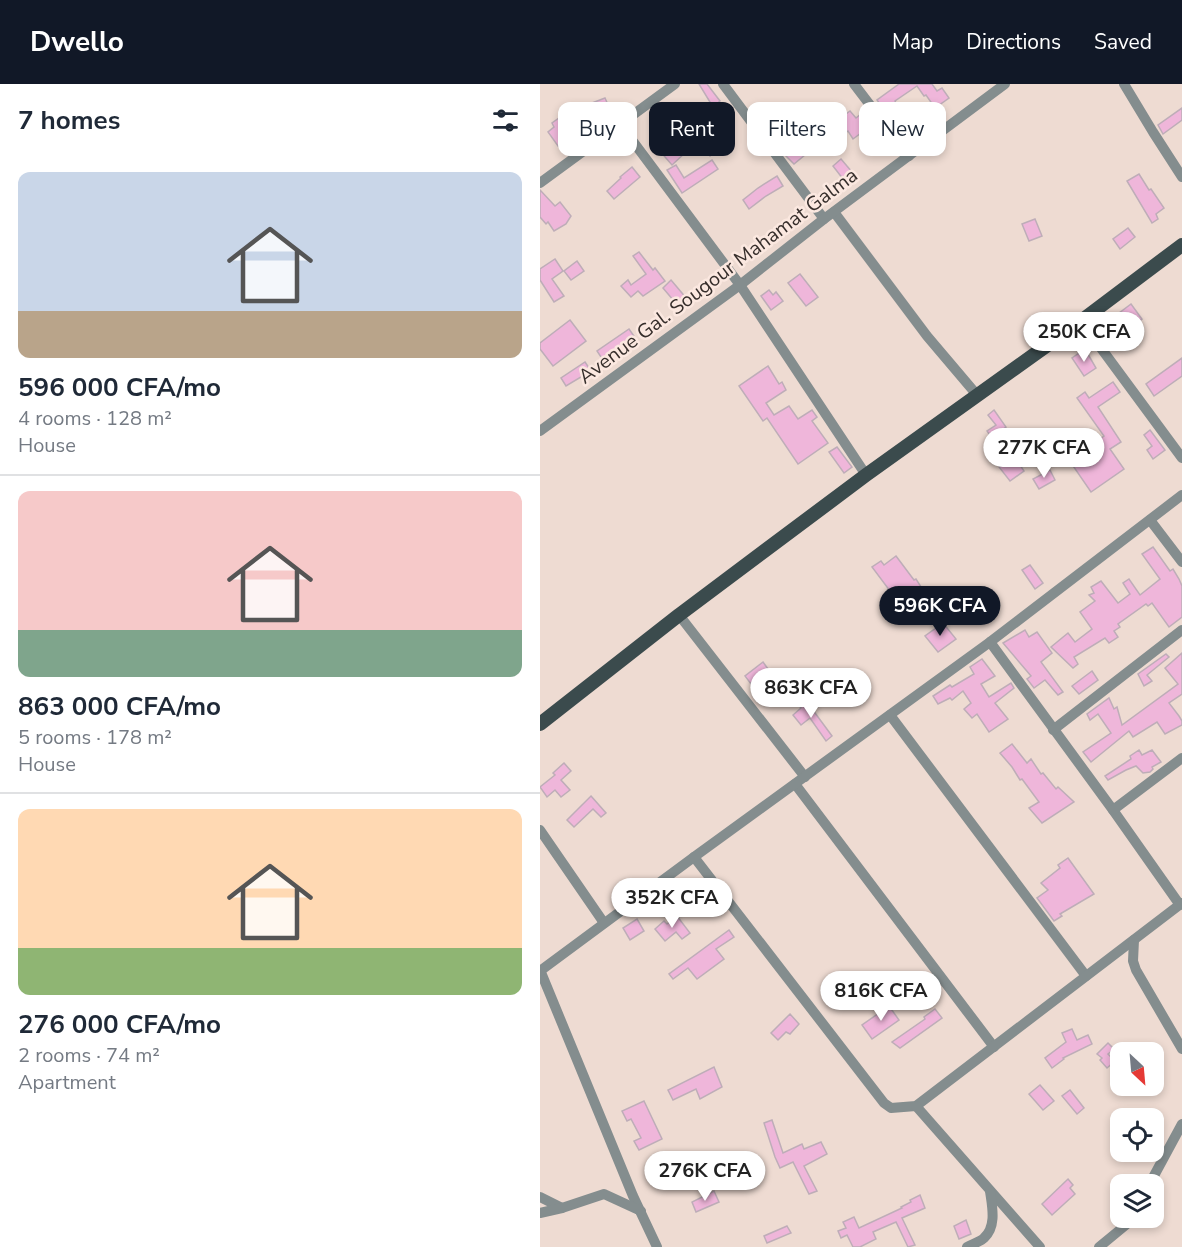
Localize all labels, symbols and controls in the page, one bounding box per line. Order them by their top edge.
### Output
text: Dwello [30,23,124,61]
text: Map [892,28,933,56]
text: Directions [966,28,1061,56]
text: Saved [1094,28,1152,56]
chip: Buy [558,102,637,156]
chip: Rent [649,102,735,156]
chip: Filters [747,102,847,156]
chip: New [859,102,946,156]
text: 7 homes [18,103,120,138]
icon: filters [489,104,522,137]
street label: Avenue Gal. Sougour Mahamat Galma [573,162,863,390]
icon: home [216,211,324,319]
pin: 250K CFA [1022,312,1146,363]
text: 250K CFA [1037,318,1131,345]
text: 596 000 CFA/mo [18,370,221,405]
text: 4 rooms · 128 m² [18,405,172,432]
pin: 277K CFA [982,428,1106,479]
text: House [18,432,76,459]
text: 277K CFA [997,434,1091,461]
icon: home [216,530,324,638]
pin: 596K CFA [878,586,1002,637]
text: 596K CFA [893,592,987,619]
pin: 863K CFA [749,668,873,719]
text: 863K CFA [764,674,858,701]
text: 863 000 CFA/mo [18,689,221,724]
text: 5 rooms · 178 m² [18,724,172,751]
text: House [18,751,76,778]
icon: home [216,848,324,956]
pin: 352K CFA [610,878,734,929]
text: 352K CFA [625,884,719,911]
pin: 816K CFA [819,971,943,1022]
text: 816K CFA [834,977,928,1004]
text: 276 000 CFA/mo [18,1007,221,1042]
text: 2 rooms · 74 m² [18,1042,160,1069]
north arrow [1110,1042,1164,1096]
map controls [1110,1042,1164,1228]
text: Apartment [18,1069,116,1096]
button: locate [1110,1108,1164,1162]
pin: 276K CFA [643,1151,767,1202]
text: 276K CFA [658,1157,752,1184]
button: layers [1110,1174,1164,1228]

